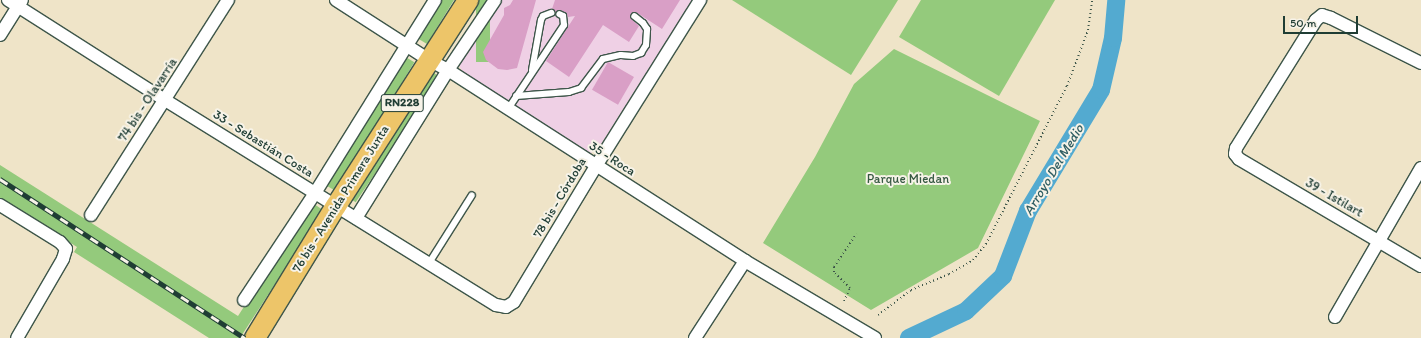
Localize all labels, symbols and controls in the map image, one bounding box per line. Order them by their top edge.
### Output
scale bar [1285,8,1360,34]
text: 50 m [1290,16,1316,30]
street label: 74 bis - Olavarría [115,55,181,145]
road number: RN228 [380,93,424,113]
street label: 33 - Sebastián Costa [210,107,316,181]
water label: Arroyo Del Medio [1020,122,1088,218]
street label: 76 bis - Avenida Primera Junta [289,123,393,275]
street label: 35 - Roca [586,138,638,180]
street label: 78 bis - Córdoba [530,155,590,241]
park label: Parque Miedan [867,171,949,187]
street label: 39 - Istilart [1302,175,1366,221]

